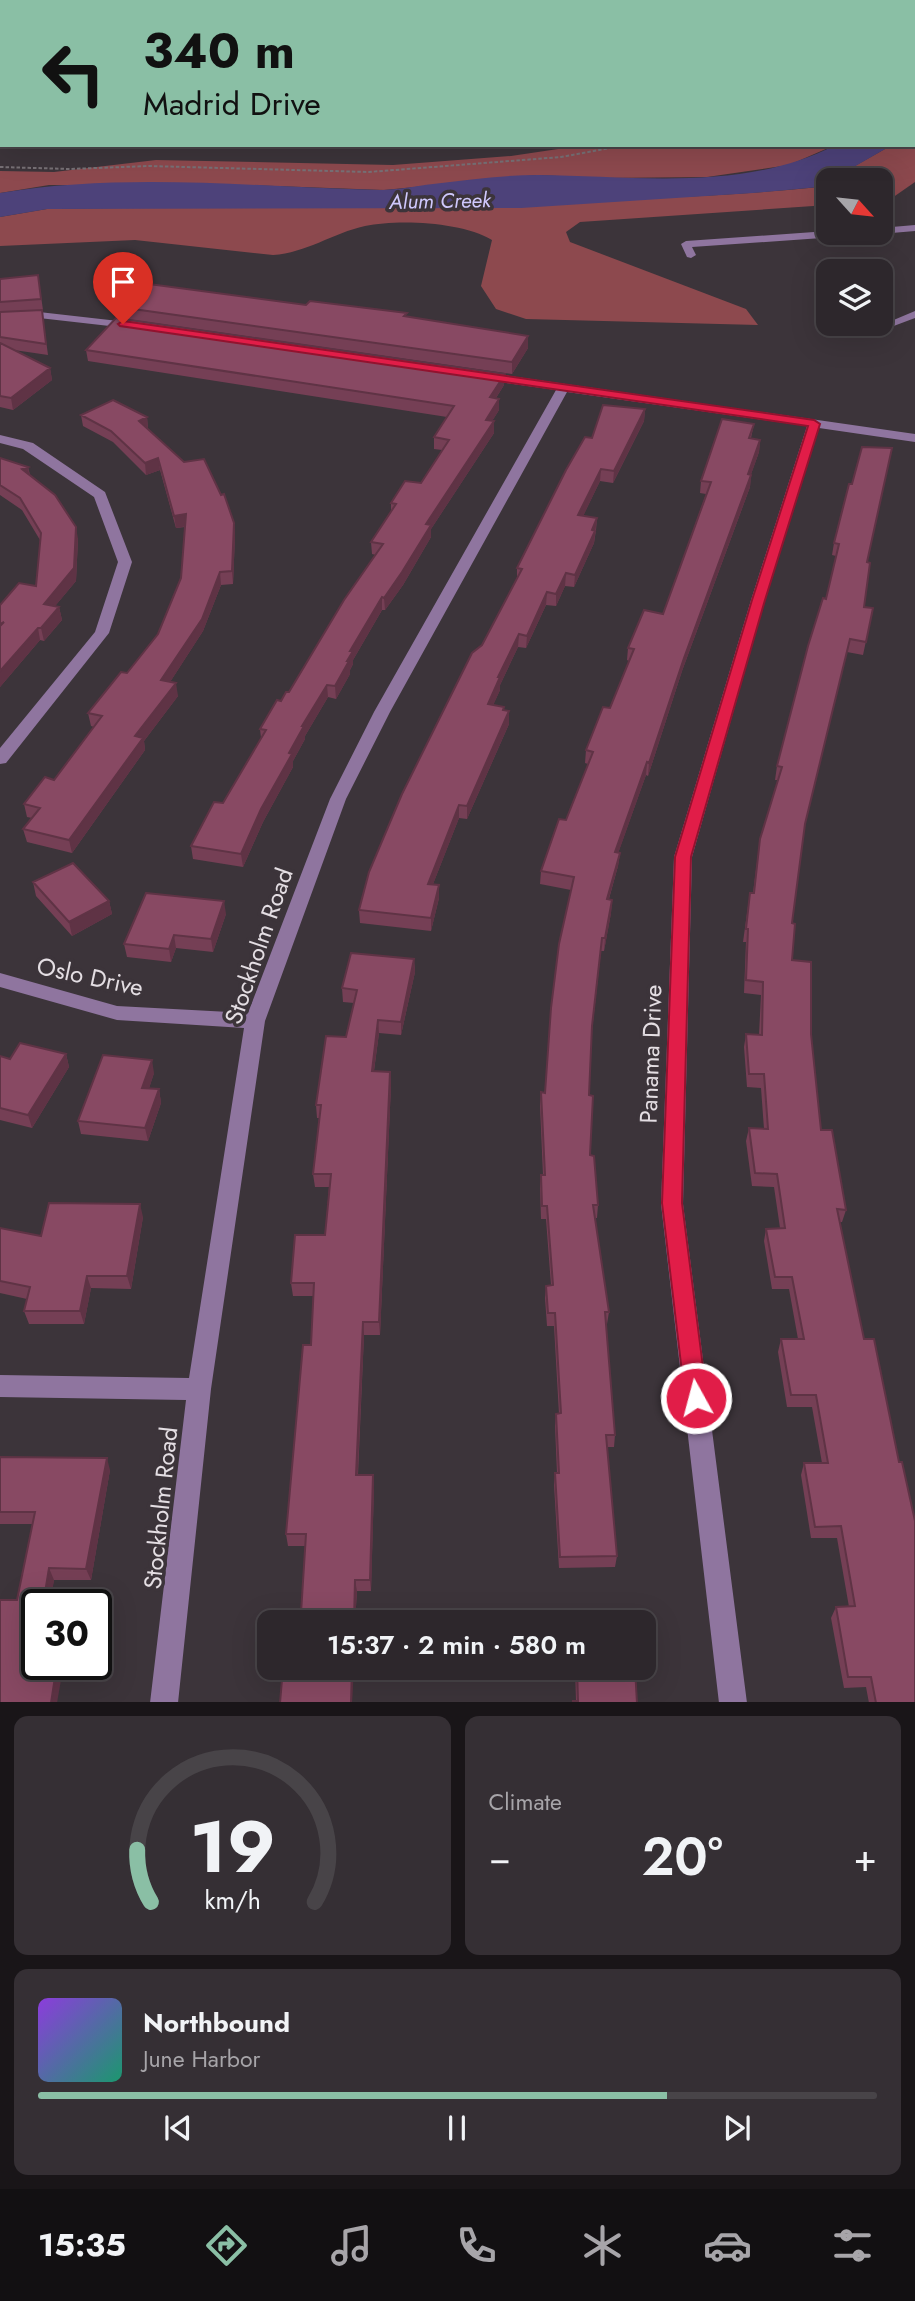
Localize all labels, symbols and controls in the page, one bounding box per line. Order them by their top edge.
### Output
text: 340 m [143,16,295,86]
icon: left [28,28,119,119]
text: Madrid Drive [143,81,321,127]
north arrow [816,168,892,245]
map controls [816,168,893,336]
water label: Alum Creek [388,185,492,217]
pin [93,252,153,324]
button: layers [816,259,893,336]
icon: arrive [104,263,142,301]
street label: Stockholm Road [215,863,302,1029]
street label: Oslo Drive [34,948,146,1005]
street label: Panama Drive [631,984,670,1124]
position arrow [659,1361,733,1435]
street label: Stockholm Road [135,1425,186,1591]
speed limit sign: 30 [21,1589,112,1680]
text: 15:37 · 2 min · 580 m [327,1626,586,1664]
text: Climate [489,1785,562,1819]
text: 19 [189,1794,275,1899]
text: 20° [642,1819,723,1895]
text: − [489,1830,511,1885]
text: + [854,1830,877,1885]
text: km/h [204,1881,261,1917]
text: Northbound [143,2004,290,2042]
text: June Harbor [143,2042,260,2076]
icon: previous [159,2109,197,2147]
icon: pause [438,2109,476,2147]
icon: next [718,2109,756,2147]
icon: directions [202,2221,251,2270]
icon: music [327,2221,376,2270]
icon: phone [452,2221,501,2270]
icon: climate [578,2221,627,2270]
icon: car [703,2221,752,2270]
icon: filters [828,2221,877,2270]
text: 15:35 [38,2222,126,2268]

